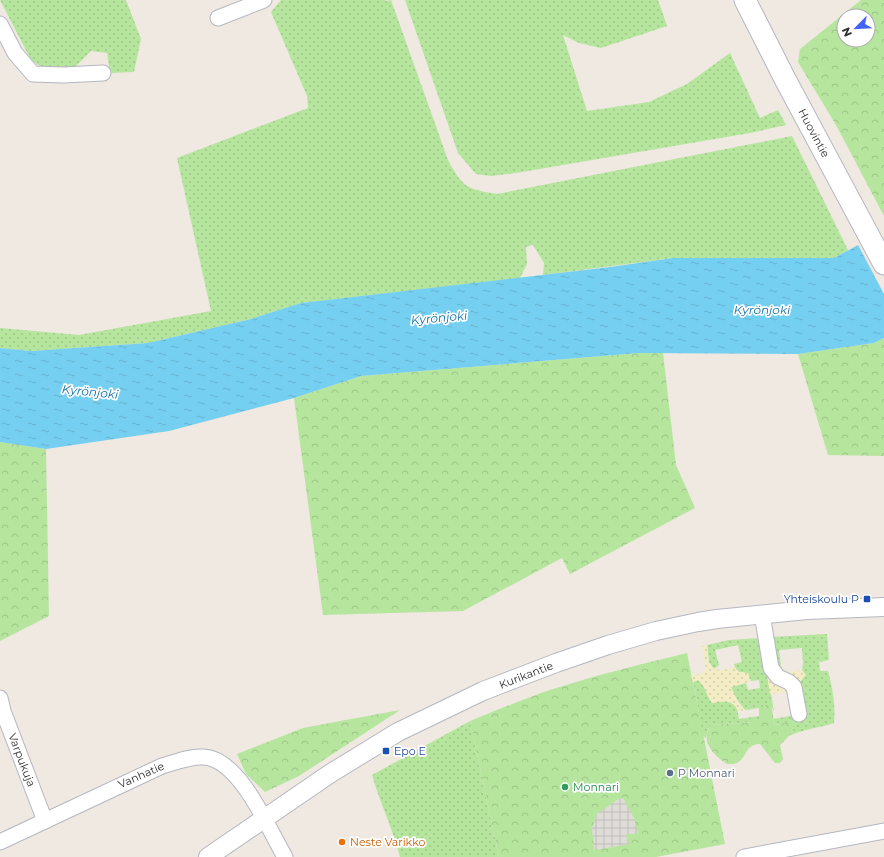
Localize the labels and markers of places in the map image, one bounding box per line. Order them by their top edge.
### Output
place label: Yhteiskoulu P [784,592,859,606]
marker: Yhteiskoulu P [862,594,872,604]
place label: Epo E [394,744,426,758]
marker: Epo E [381,746,391,756]
place label: P Monnari [678,766,735,780]
marker: P Monnari [665,768,675,778]
place label: Monnari [573,780,619,794]
marker: Monnari [560,782,570,792]
place label: Neste Varikko [350,835,426,849]
marker: Neste Varikko [337,837,347,847]

